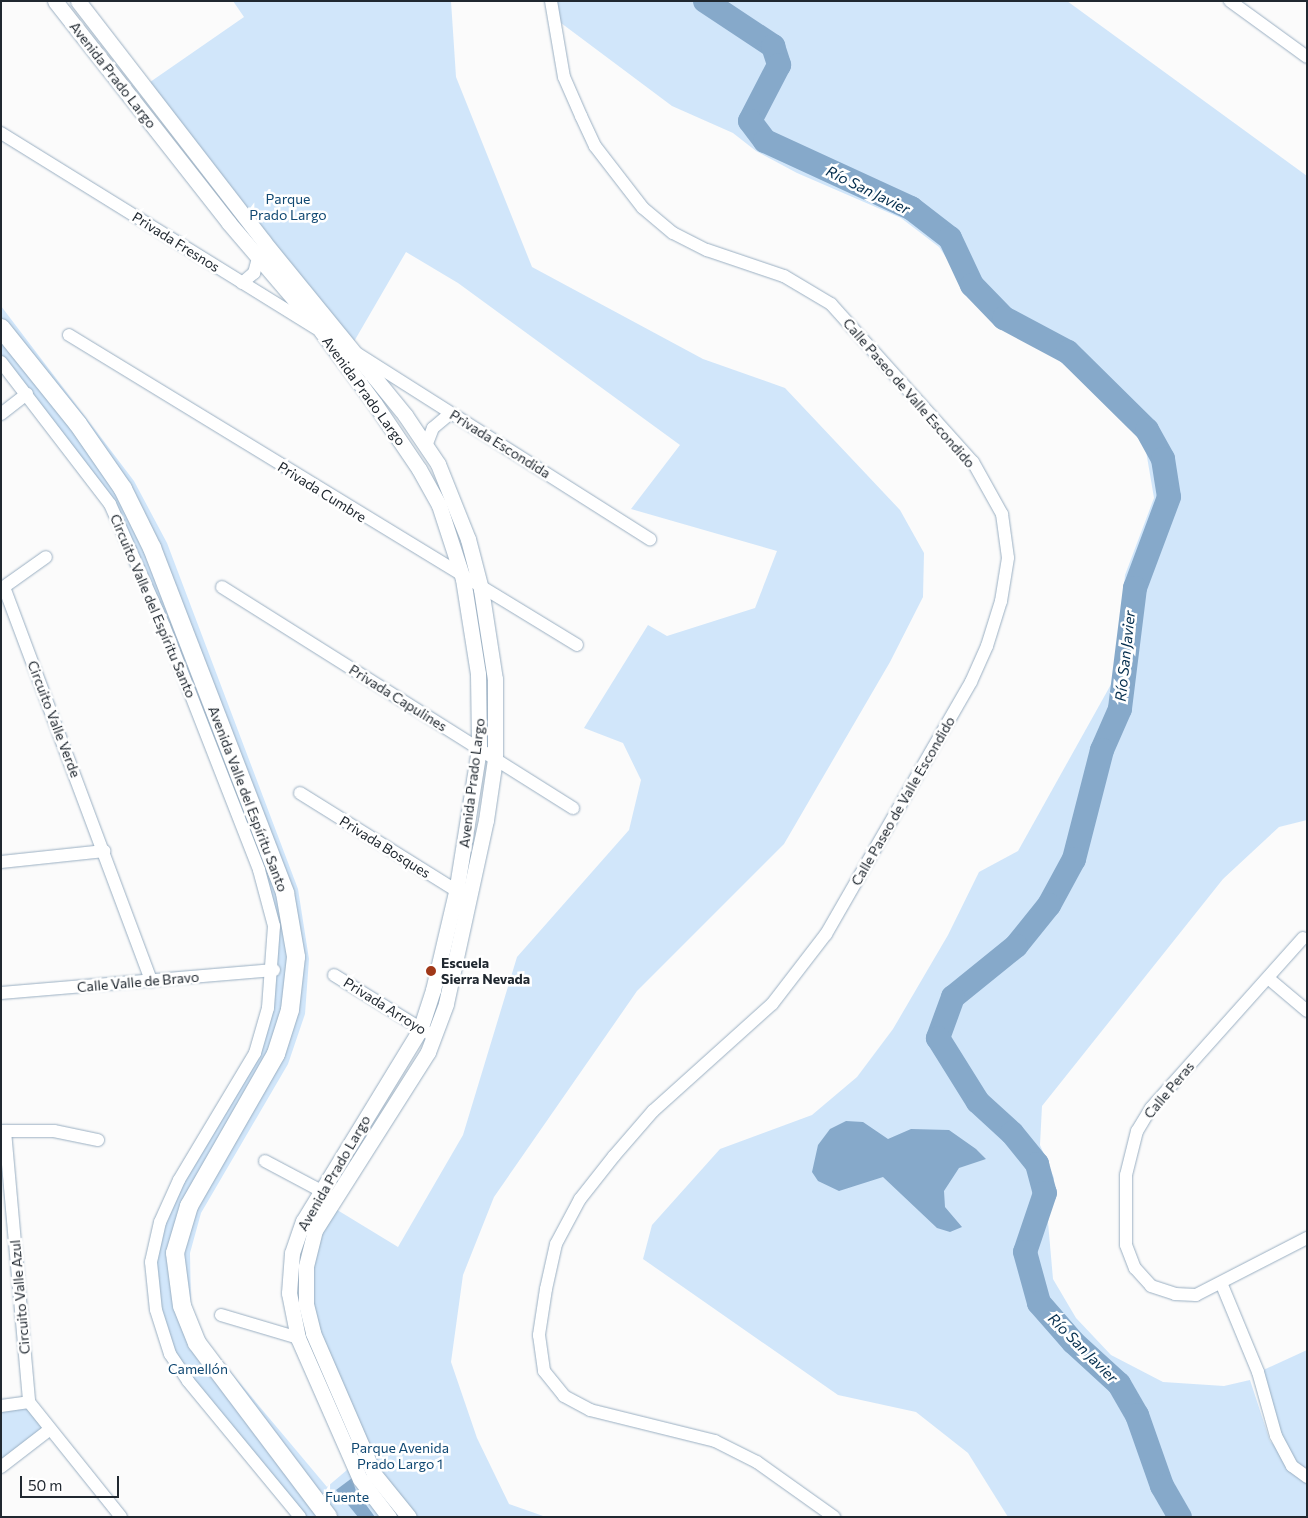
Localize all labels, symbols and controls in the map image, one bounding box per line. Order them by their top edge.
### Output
street label: Avenida Prado Largo [66,18,160,132]
water label: Río San Javier [823,162,913,218]
park label: Parque Prado Largo [249,191,327,223]
street label: Privada Fresnos [129,208,223,276]
street label: Calle Paseo de Valle Escondido [839,315,979,471]
street label: Avenida Prado Largo [319,333,409,449]
street label: Privada Escondida [447,406,553,482]
street label: Privada Cumbre [275,458,369,526]
street label: Circuito Valle del Espíritu Santo [107,512,199,700]
water label: Río San Javier [1111,610,1139,702]
street label: Circuito Valle Verde [24,658,84,780]
street label: Privada Capulines [346,661,450,735]
street label: Avenida Valle del Espíritu Santo [205,704,291,894]
street label: Calle Paseo de Valle Escondido [848,713,958,889]
street label: Avenida Prado Largo [456,717,488,849]
street label: Privada Bosques [337,812,433,882]
place label: Escuela Sierra Nevada [441,955,530,988]
marker: Escuela Sierra Nevada [425,965,437,977]
street label: Calle Valle de Bravo [76,968,200,996]
street label: Privada Arroyo [340,974,430,1038]
street label: Calle Peras [1140,1058,1198,1122]
street label: Avenida Prado Largo [294,1112,374,1234]
street label: Circuito Valle Azul [7,1239,33,1355]
water label: Río San Javier [1044,1309,1122,1387]
park label: Camellón [168,1361,228,1377]
park label: Parque Avenida Prado Largo 1 [351,1440,449,1472]
scale bar [22,1466,121,1498]
text: 50 m [28,1476,62,1494]
park label: Fuente [325,1489,369,1505]

